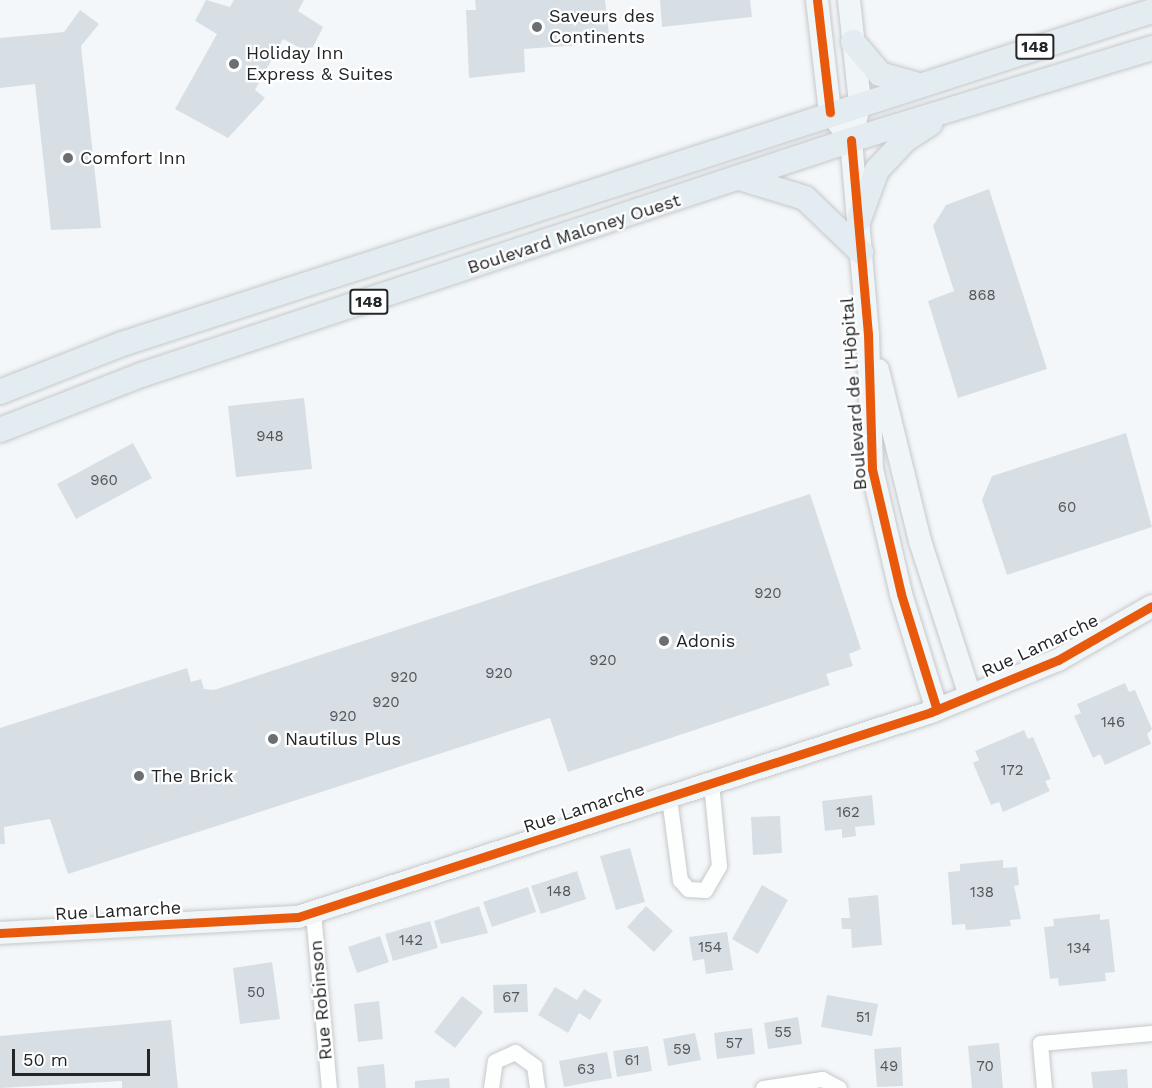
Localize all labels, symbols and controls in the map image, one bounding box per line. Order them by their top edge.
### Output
place label: Saveurs des Continents [549,6,655,48]
marker: Saveurs des Continents [530,20,544,34]
road number: 148 [1014,34,1056,60]
place label: Holiday Inn Express & Suites [246,43,393,86]
marker: Holiday Inn Express & Suites [227,57,241,71]
place label: Comfort Inn [80,147,186,169]
marker: Comfort Inn [61,151,75,165]
street label: Boulevard Maloney Ouest [464,189,684,279]
house number: 868 [968,287,996,305]
road number: 148 [348,289,390,315]
street label: Boulevard de l'Hôpital [836,297,872,491]
house number: 948 [256,428,284,446]
house number: 960 [90,472,118,490]
house number: 60 [1058,499,1076,517]
house number: 920 [754,585,782,603]
street label: Rue Lamarche [978,610,1102,682]
place label: Adonis [676,630,735,652]
marker: Adonis [657,634,671,648]
house number: 920 [589,652,617,670]
house number: 920 [485,665,513,683]
house number: 920 [390,669,418,687]
house number: 920 [372,694,400,712]
house number: 920 [329,708,357,726]
house number: 146 [1101,714,1125,732]
place label: Nautilus Plus [285,728,401,750]
marker: Nautilus Plus [266,732,280,746]
house number: 172 [1000,762,1024,780]
place label: The Brick [151,765,233,787]
marker: The Brick [132,769,146,783]
street label: Rue Lamarche [521,778,647,838]
house number: 162 [836,804,860,822]
house number: 148 [547,883,571,901]
house number: 138 [970,884,994,902]
street label: Rue Lamarche [54,897,182,925]
house number: 142 [399,932,423,950]
street label: Rue Robinson [305,939,337,1061]
house number: 154 [698,939,722,957]
house number: 134 [1067,940,1091,958]
house number: 50 [247,984,265,1002]
house number: 67 [502,989,520,1007]
house number: 51 [856,1009,870,1027]
house number: 55 [774,1024,792,1042]
house number: 57 [725,1035,743,1053]
scale bar [15,1037,153,1075]
house number: 59 [673,1041,691,1059]
text: 50 m [23,1049,68,1070]
house number: 61 [625,1052,639,1070]
house number: 49 [880,1058,898,1076]
house number: 70 [976,1058,994,1076]
house number: 63 [577,1061,595,1079]

